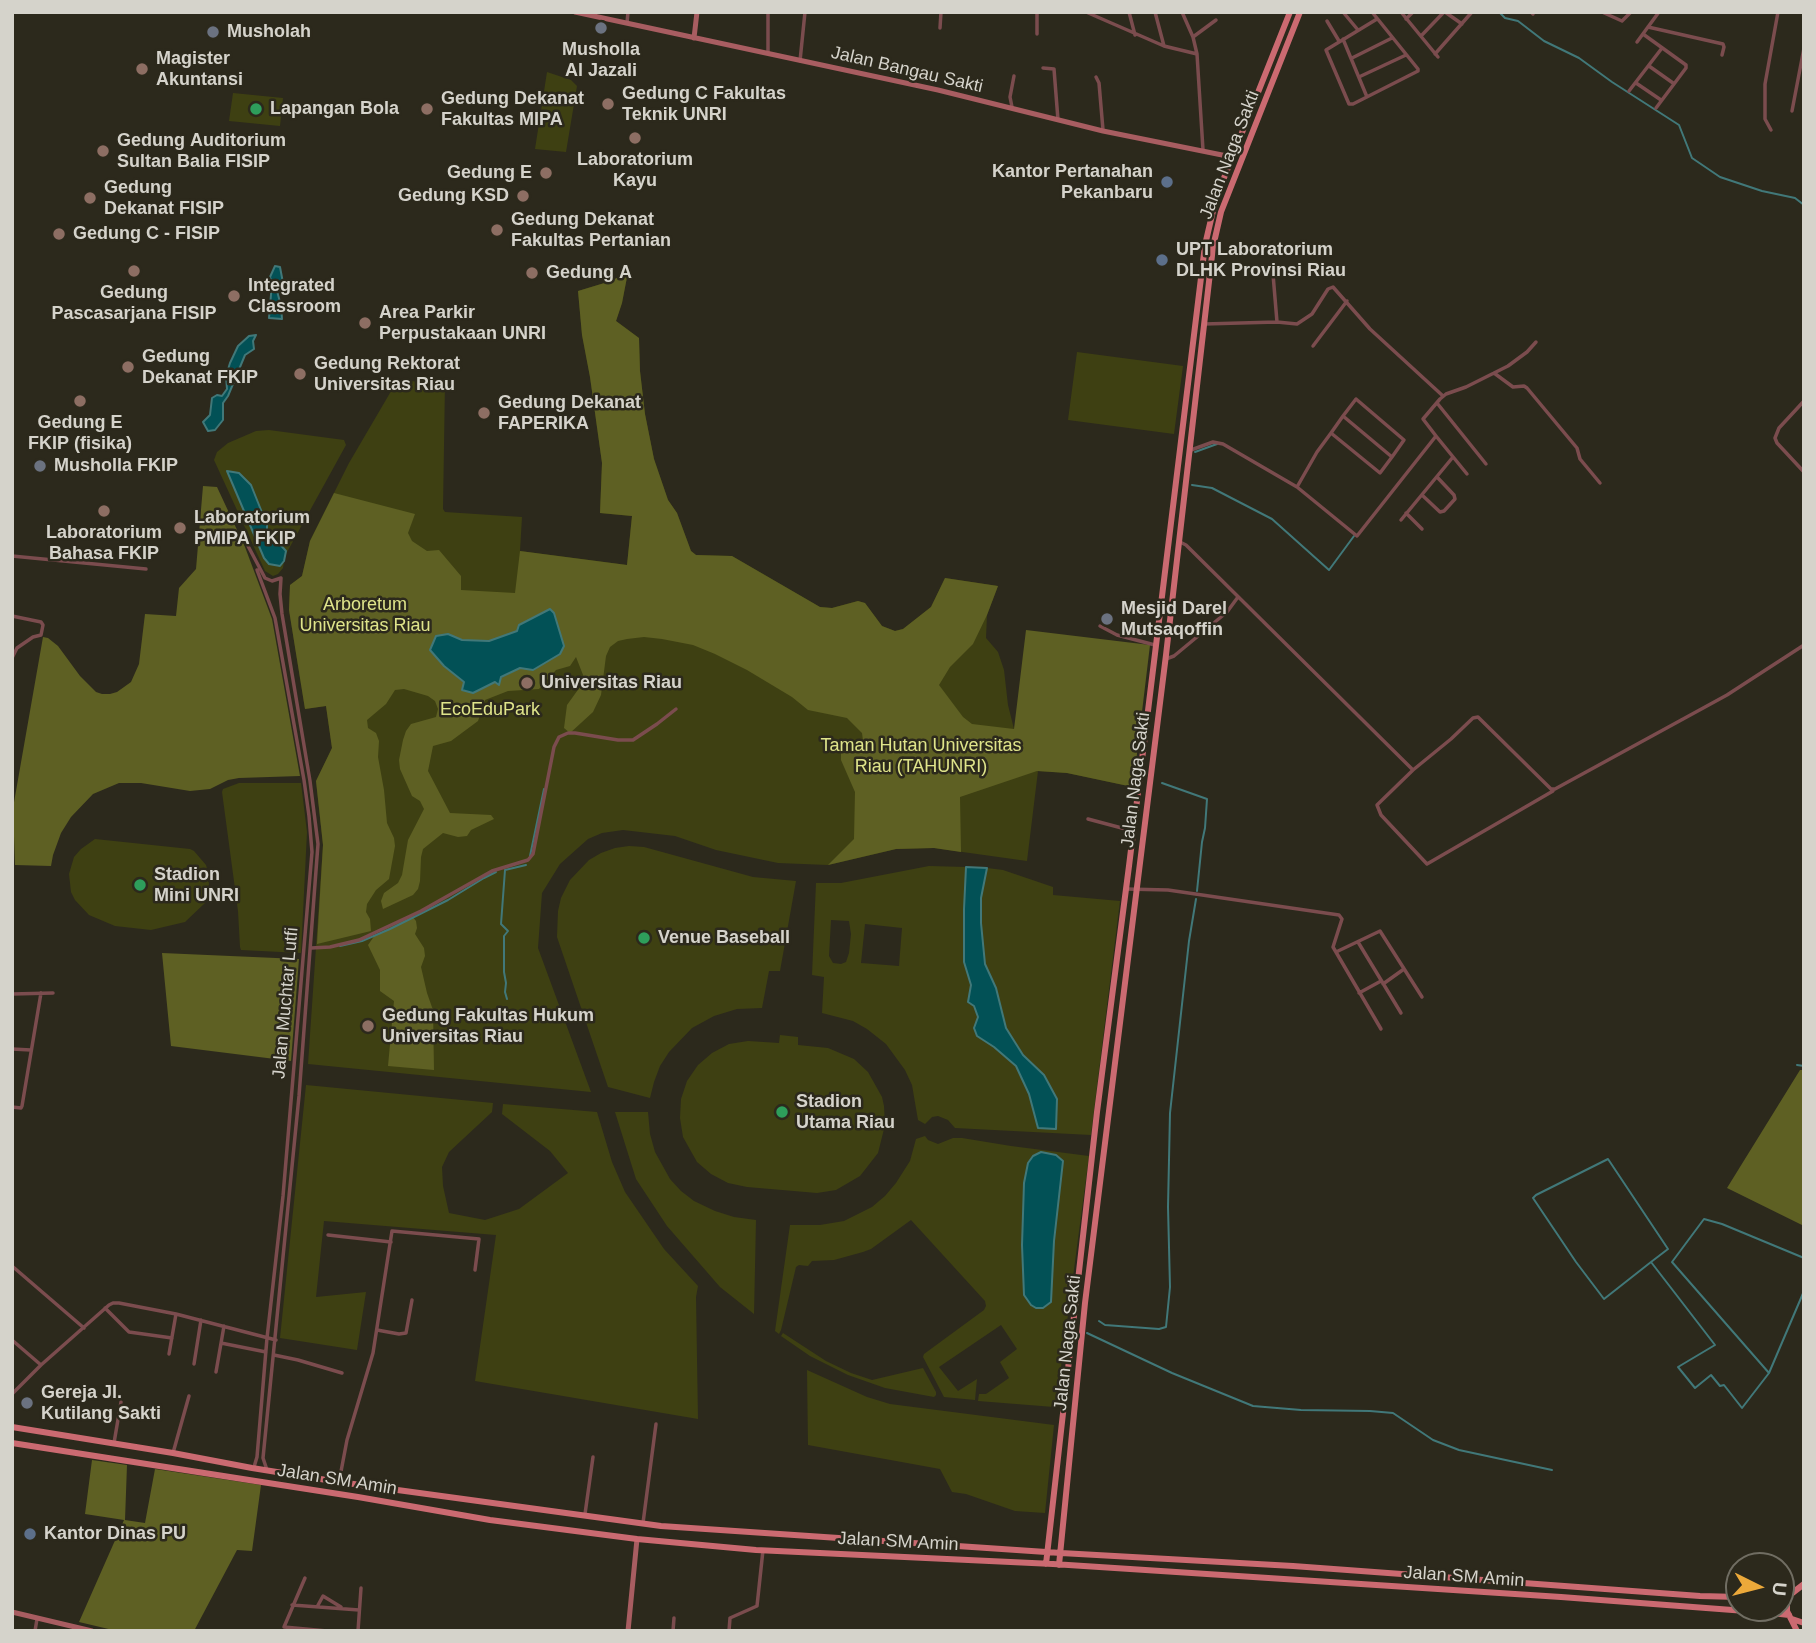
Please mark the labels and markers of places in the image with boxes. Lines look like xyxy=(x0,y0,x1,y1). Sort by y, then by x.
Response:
marker: Musholla Al Jazali xyxy=(593,20,609,36)
place label: Musholah xyxy=(227,21,311,43)
marker: Musholah xyxy=(205,24,221,40)
place label: Musholla Al Jazali xyxy=(562,39,640,82)
place label: Magister Akuntansi xyxy=(156,48,243,90)
marker: Magister Akuntansi xyxy=(134,61,150,77)
place label: Gedung C Fakultas Teknik UNRI xyxy=(622,83,786,126)
place label: Gedung Dekanat Fakultas MIPA xyxy=(441,88,584,130)
marker: Gedung C Fakultas Teknik UNRI xyxy=(600,96,616,112)
place label: Lapangan Bola xyxy=(270,98,399,120)
marker: Lapangan Bola xyxy=(248,101,264,117)
marker: Gedung Dekanat Fakultas MIPA xyxy=(419,101,435,117)
place label: Gedung Auditorium Sultan Balia FISIP xyxy=(117,130,286,172)
marker: Laboratorium Kayu xyxy=(627,130,643,146)
marker: Gedung Auditorium Sultan Balia FISIP xyxy=(95,143,111,159)
place label: Laboratorium Kayu xyxy=(577,149,693,192)
place label: Kantor Pertanahan Pekanbaru xyxy=(992,161,1153,204)
place label: Gedung E xyxy=(447,162,532,184)
marker: Gedung E xyxy=(538,165,554,181)
marker: Kantor Pertanahan Pekanbaru xyxy=(1159,174,1175,190)
place label: Gedung Dekanat FISIP xyxy=(104,177,224,220)
place label: Gedung KSD xyxy=(398,185,509,207)
marker: Gedung KSD xyxy=(515,188,531,204)
marker: Gedung Dekanat FISIP xyxy=(82,190,98,206)
place label: Gedung Dekanat Fakultas Pertanian xyxy=(511,209,671,252)
marker: Gedung Dekanat Fakultas Pertanian xyxy=(489,222,505,238)
place label: Gedung C - FISIP xyxy=(73,223,220,245)
marker: Gedung C - FISIP xyxy=(51,226,67,242)
place label: UPT Laboratorium DLHK Provinsi Riau xyxy=(1176,239,1346,282)
marker: UPT Laboratorium DLHK Provinsi Riau xyxy=(1154,252,1170,268)
place label: Gedung A xyxy=(546,262,632,284)
marker: Gedung Pascasarjana FISIP xyxy=(126,263,142,279)
marker: Gedung A xyxy=(524,265,540,281)
place label: Integrated Classroom xyxy=(248,275,341,318)
place label: Gedung Pascasarjana FISIP xyxy=(51,282,217,324)
marker: Integrated Classroom xyxy=(226,288,242,304)
place label: Area Parkir Perpustakaan UNRI xyxy=(379,302,546,344)
marker: Area Parkir Perpustakaan UNRI xyxy=(357,315,373,331)
place label: Gedung Dekanat FKIP xyxy=(142,346,258,388)
place label: Gedung Rektorat Universitas Riau xyxy=(314,353,460,396)
marker: Gedung Dekanat FKIP xyxy=(120,359,136,375)
marker: Gedung Rektorat Universitas Riau xyxy=(292,366,308,382)
place label: Gedung Dekanat FAPERIKA xyxy=(498,392,641,434)
marker: Gedung E FKIP (fisika) xyxy=(72,393,88,409)
marker: Gedung Dekanat FAPERIKA xyxy=(476,405,492,421)
place label: Gedung E FKIP (fisika) xyxy=(28,412,132,454)
place label: Musholla FKIP xyxy=(54,455,178,477)
marker: Musholla FKIP xyxy=(32,458,48,474)
marker: Laboratorium Bahasa FKIP xyxy=(96,503,112,519)
place label: Laboratorium PMIPA FKIP xyxy=(194,507,310,550)
marker: Laboratorium PMIPA FKIP xyxy=(172,520,188,536)
place label: Laboratorium Bahasa FKIP xyxy=(46,522,162,564)
place label: Mesjid Darel Mutsaqoffin xyxy=(1121,598,1227,640)
marker: Mesjid Darel Mutsaqoffin xyxy=(1099,611,1115,627)
place label: Universitas Riau xyxy=(541,672,682,694)
marker: Universitas Riau xyxy=(519,675,535,691)
place label: Stadion Mini UNRI xyxy=(154,864,239,906)
marker: Stadion Mini UNRI xyxy=(132,877,148,893)
place label: Venue Baseball xyxy=(658,927,790,949)
marker: Venue Baseball xyxy=(636,930,652,946)
place label: Gedung Fakultas Hukum Universitas Riau xyxy=(382,1005,594,1048)
marker: Gedung Fakultas Hukum Universitas Riau xyxy=(360,1018,376,1034)
place label: Stadion Utama Riau xyxy=(796,1091,895,1134)
marker: Stadion Utama Riau xyxy=(774,1104,790,1120)
place label: Gereja Jl. Kutilang Sakti xyxy=(41,1382,161,1424)
marker: Gereja Jl. Kutilang Sakti xyxy=(19,1395,35,1411)
place label: Kantor Dinas PU xyxy=(44,1523,186,1545)
marker: Kantor Dinas PU xyxy=(22,1526,38,1542)

